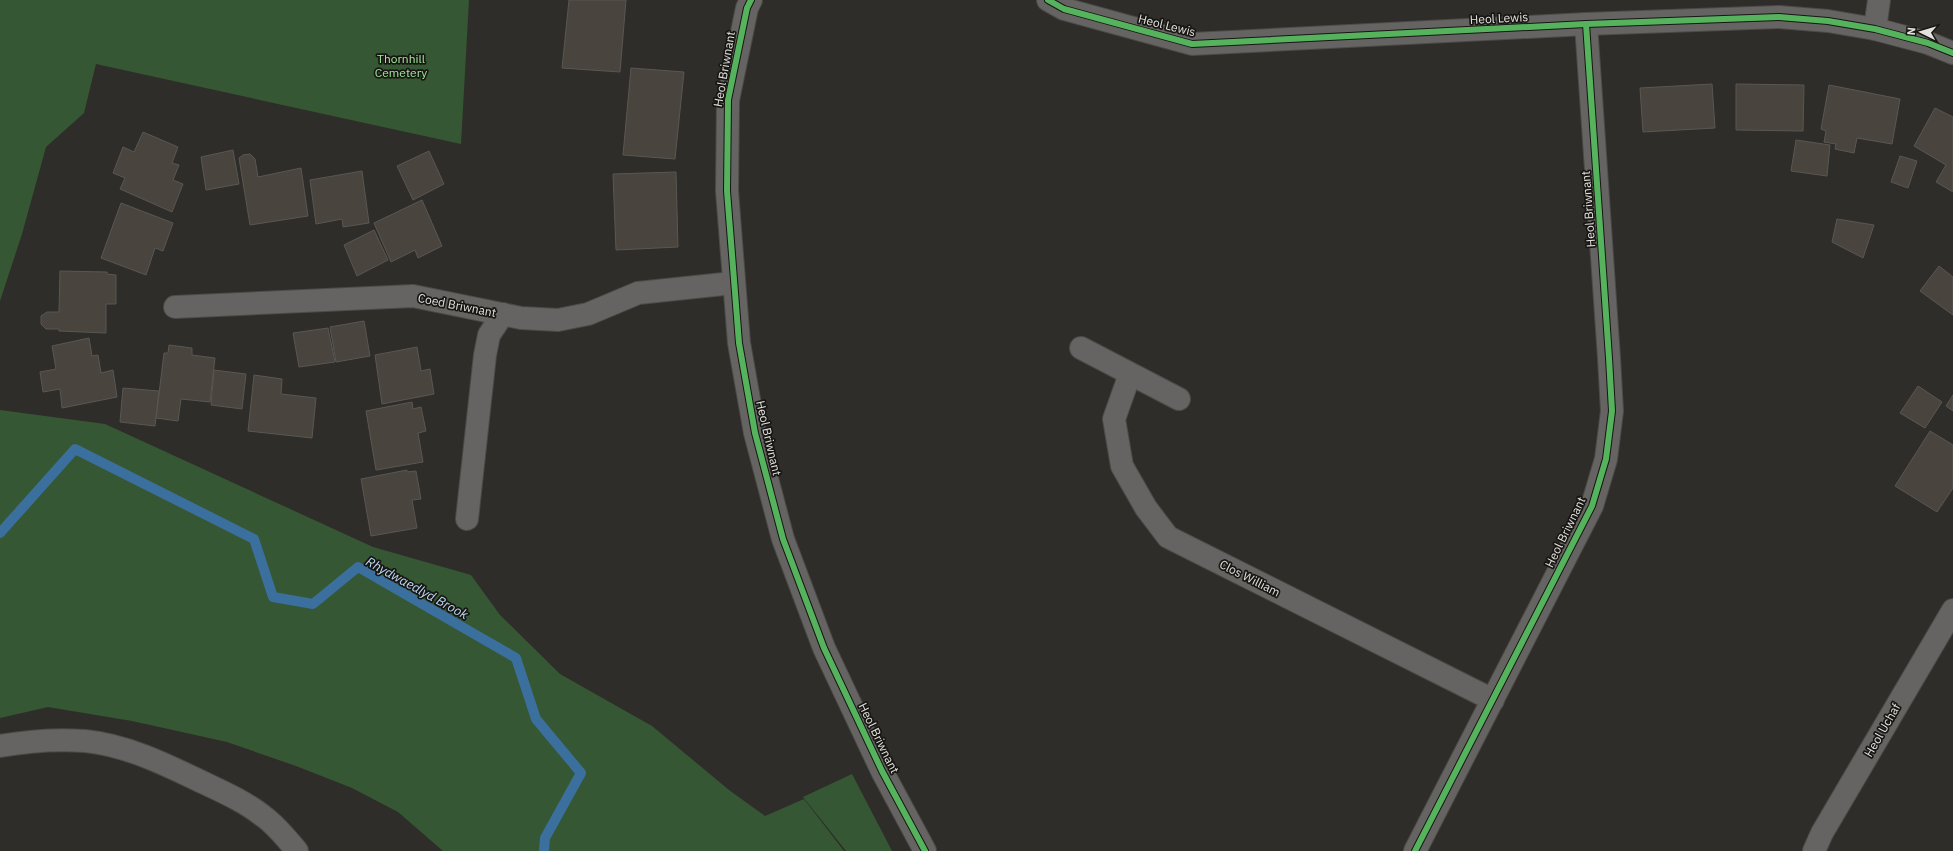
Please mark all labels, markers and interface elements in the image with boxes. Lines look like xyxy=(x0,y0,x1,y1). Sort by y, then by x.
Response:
street label: Heol Lewis xyxy=(1469,9,1529,27)
street label: Heol Lewis xyxy=(1137,11,1197,39)
north arrow xyxy=(1901,12,1941,52)
text: N xyxy=(1904,27,1918,36)
street label: Heol Briwnant xyxy=(710,30,738,108)
park label: Thornhill Cemetery xyxy=(375,51,427,80)
street label: Heol Briwnant xyxy=(1578,170,1598,248)
street label: Coed Briwnant xyxy=(417,290,497,320)
street label: Heol Briwnant xyxy=(753,399,785,477)
street label: Heol Briwnant xyxy=(1541,494,1589,570)
water label: Rhydwaedlyd Brook xyxy=(363,553,471,623)
street label: Clos William xyxy=(1217,556,1283,600)
street label: Heol Briwnant xyxy=(855,700,903,776)
street label: Heol Uchaf xyxy=(1861,701,1903,759)

